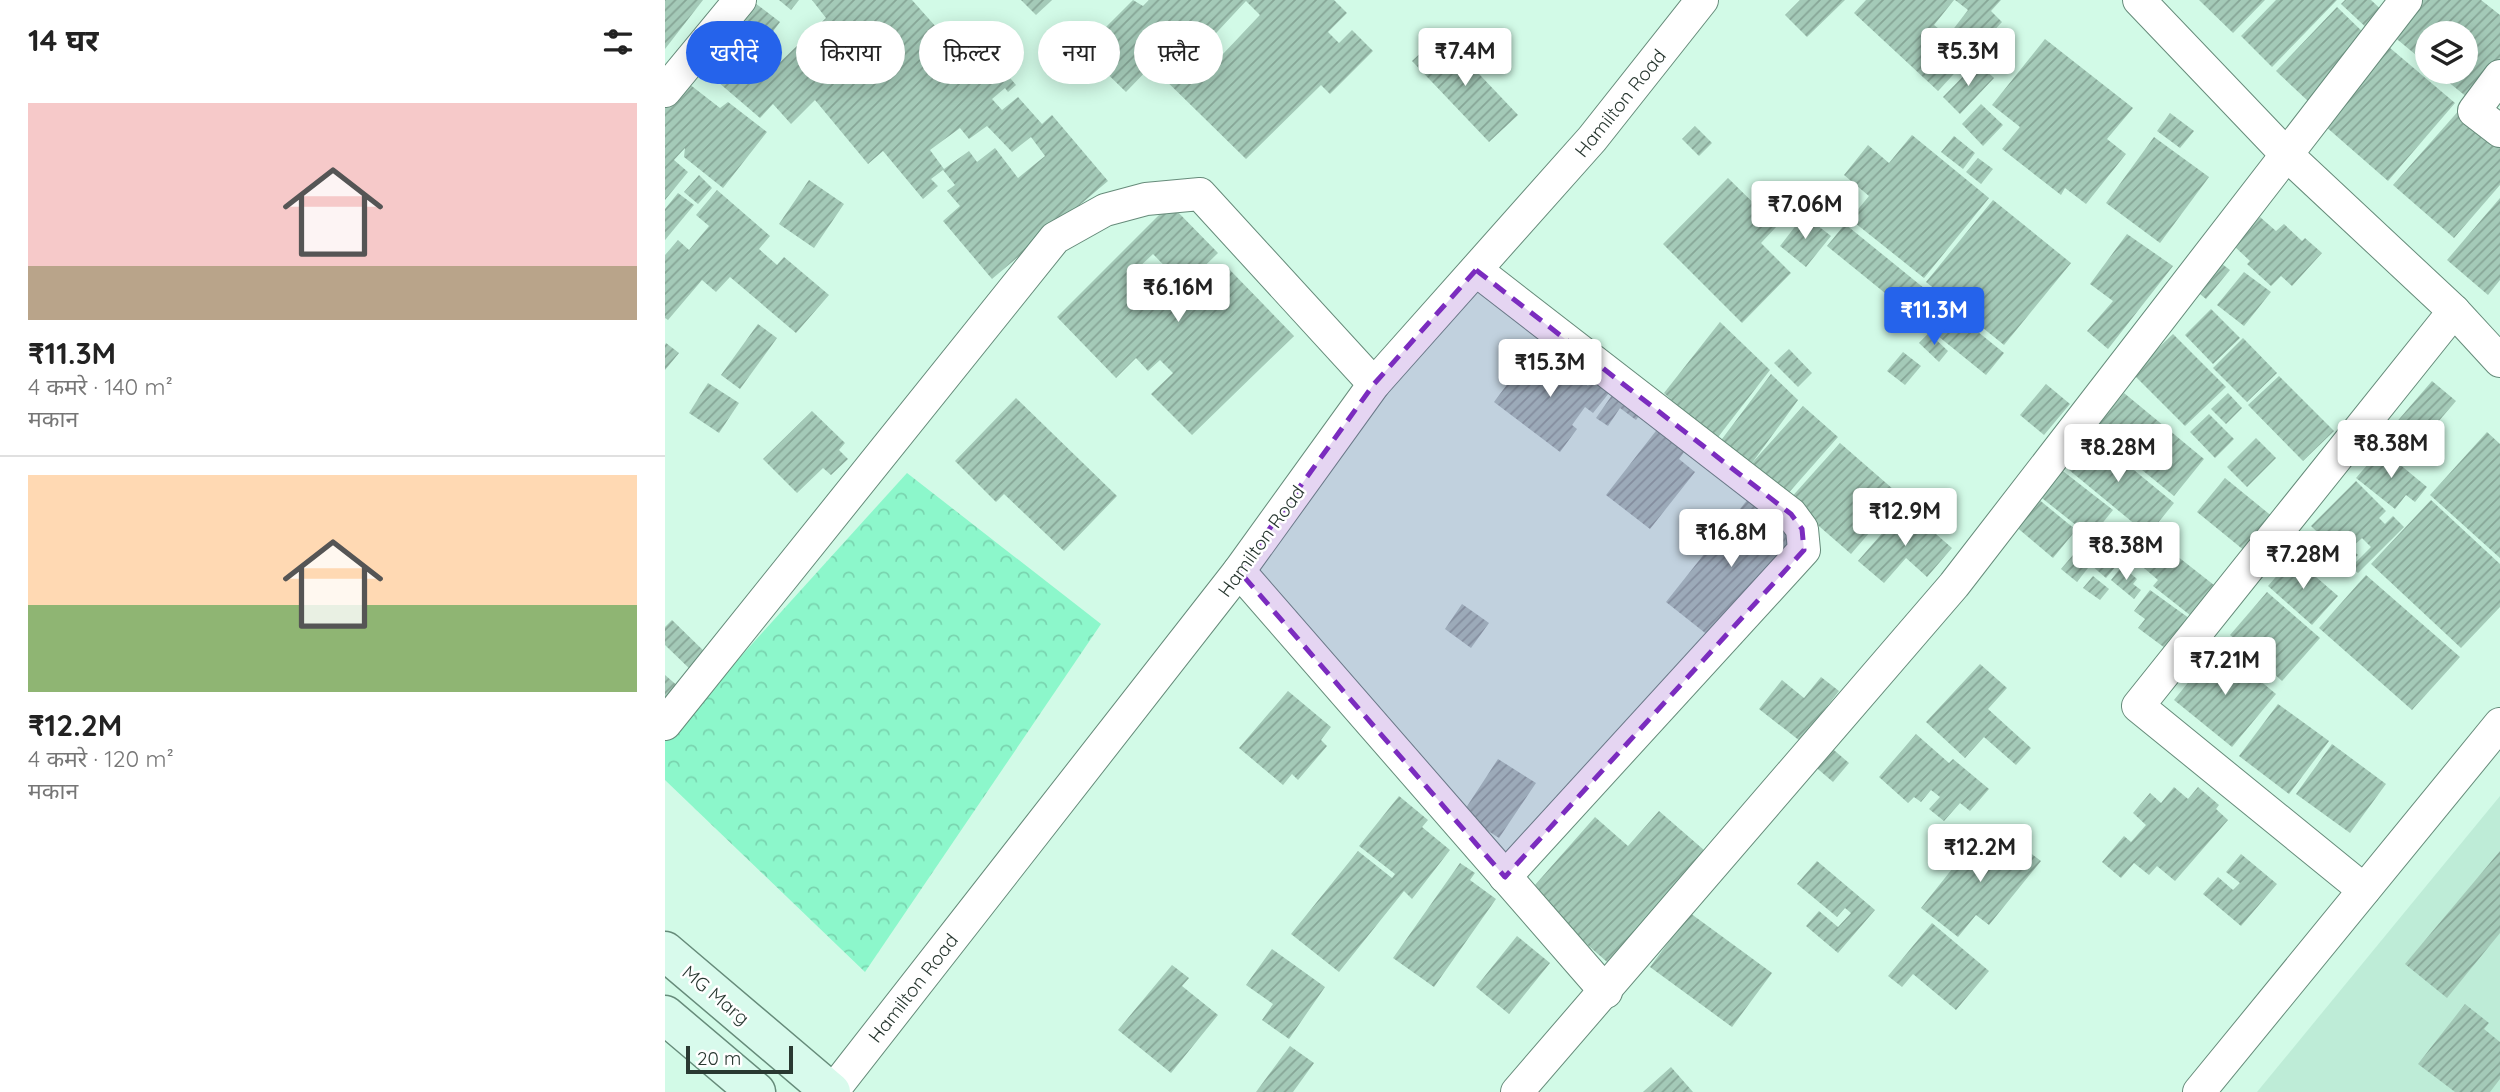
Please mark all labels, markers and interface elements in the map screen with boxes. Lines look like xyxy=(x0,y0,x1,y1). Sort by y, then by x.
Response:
text: 14 घर xyxy=(28,21,98,59)
chip: खरीदें xyxy=(686,21,782,84)
chip: किराया xyxy=(796,21,905,84)
chip: फ़िल्टर xyxy=(919,21,1024,84)
chip: नया xyxy=(1038,21,1120,84)
chip: फ़्लैट xyxy=(1134,21,1223,84)
map controls xyxy=(2415,21,2478,84)
button: layers xyxy=(2415,21,2478,84)
icon: filters xyxy=(599,23,637,61)
pin: ₹7.4M xyxy=(1416,28,1514,88)
pin: ₹5.3M xyxy=(1919,28,2017,88)
text: ₹7.4M xyxy=(1434,36,1496,65)
text: ₹5.3M xyxy=(1937,36,1999,65)
street label: Hamilton Road xyxy=(1569,44,1671,162)
icon: home xyxy=(270,149,396,275)
pin: ₹7.06M xyxy=(1748,182,1862,241)
text: ₹7.06M xyxy=(1767,189,1843,218)
pin: ₹6.16M xyxy=(1121,264,1235,324)
text: ₹6.16M xyxy=(1143,272,1213,301)
pin: ₹11.3M xyxy=(1877,288,1991,347)
text: ₹11.3M xyxy=(1900,295,1968,324)
text: ₹11.3M xyxy=(28,334,116,372)
pin: ₹15.3M xyxy=(1493,340,1607,399)
text: ₹15.3M xyxy=(1515,347,1585,376)
text: 4 कमरे · 140 m² xyxy=(28,372,173,401)
text: मकान xyxy=(28,404,78,433)
pin: ₹8.38M xyxy=(2334,420,2448,480)
pin: ₹8.28M xyxy=(2061,424,2175,484)
text: ₹8.38M xyxy=(2354,428,2428,457)
text: ₹8.28M xyxy=(2080,432,2156,461)
street label: Hamilton Road xyxy=(1212,481,1310,601)
pin: ₹12.9M xyxy=(1848,489,1962,548)
text: ₹12.9M xyxy=(1869,496,1941,525)
pin: ₹16.8M xyxy=(1674,510,1788,569)
text: ₹16.8M xyxy=(1695,517,1767,546)
icon: home xyxy=(270,521,396,647)
pin: ₹8.38M xyxy=(2069,522,2183,582)
text: ₹8.38M xyxy=(2089,530,2163,559)
pin: ₹7.28M xyxy=(2246,532,2360,591)
text: ₹7.28M xyxy=(2266,539,2340,568)
pin: ₹7.21M xyxy=(2168,638,2282,697)
text: ₹7.21M xyxy=(2190,645,2260,674)
text: ₹12.2M xyxy=(28,706,122,744)
text: 4 कमरे · 120 m² xyxy=(28,744,174,773)
text: मकान xyxy=(28,776,78,805)
pin: ₹12.2M xyxy=(1923,824,2037,884)
text: ₹12.2M xyxy=(1944,832,2016,861)
street label: Hamilton Road xyxy=(863,929,963,1047)
street label: MG Marg xyxy=(678,960,754,1030)
scale bar xyxy=(686,1043,793,1075)
text: 20 m xyxy=(697,1046,741,1070)

